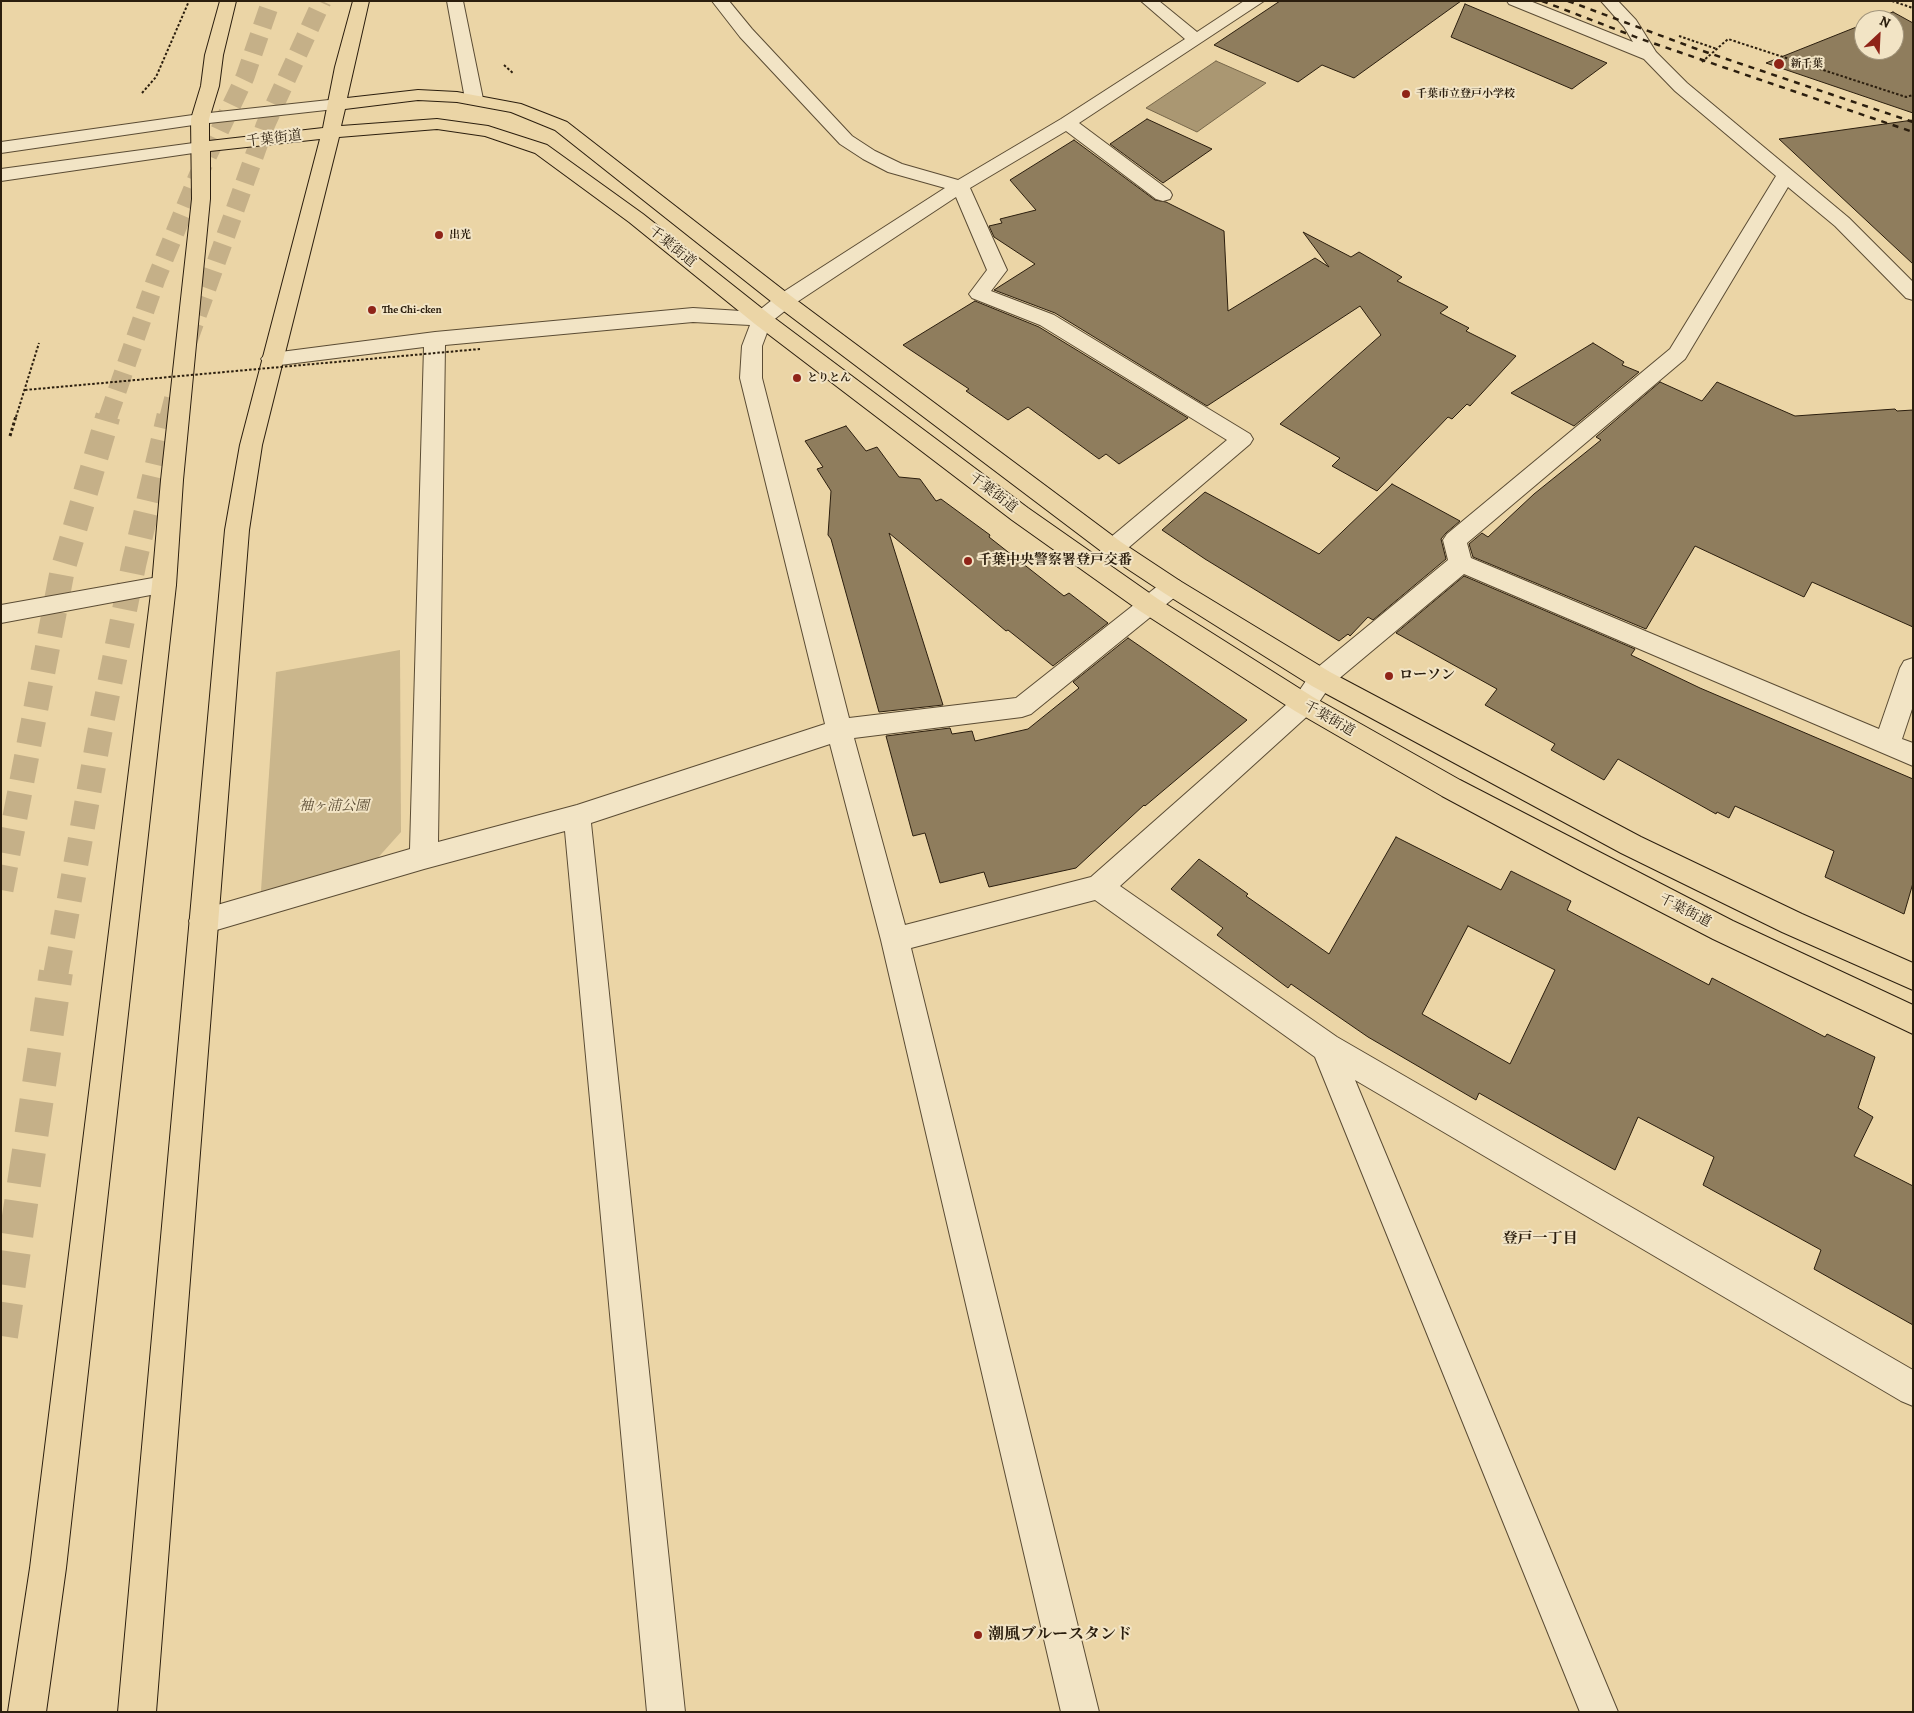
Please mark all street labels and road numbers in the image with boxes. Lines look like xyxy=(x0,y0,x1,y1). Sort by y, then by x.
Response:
street label: 千葉街道 xyxy=(245,127,303,151)
street label: 千葉街道 xyxy=(645,223,699,271)
street label: 千葉街道 xyxy=(966,469,1020,517)
street label: 千葉街道 xyxy=(1301,698,1357,740)
street label: 千葉街道 xyxy=(1656,891,1714,931)

